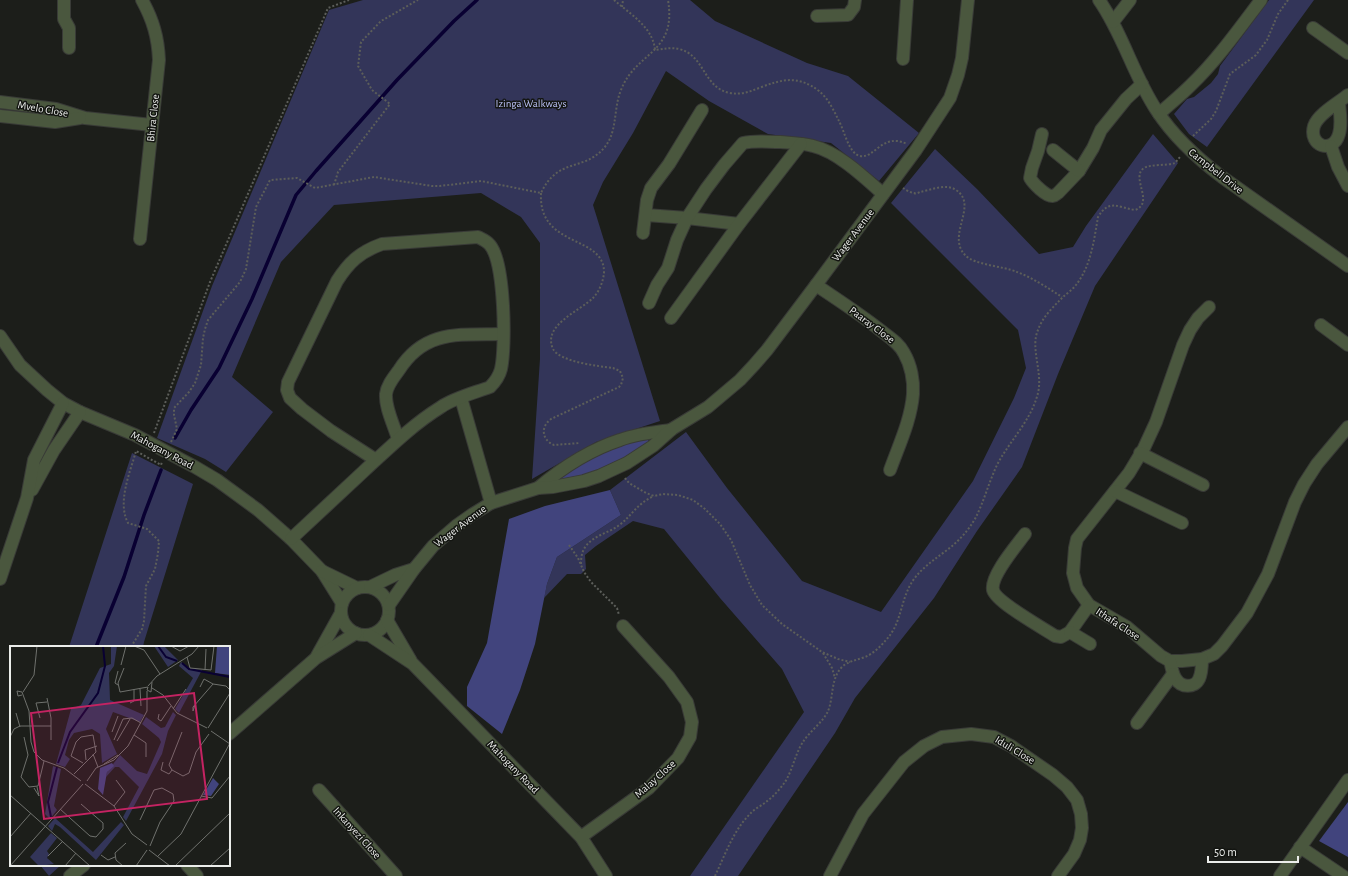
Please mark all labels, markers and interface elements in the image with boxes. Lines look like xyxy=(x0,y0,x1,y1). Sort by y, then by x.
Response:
street label: Bhira Close xyxy=(145,94,161,142)
park label: Izinga Walkways xyxy=(496,98,566,109)
street label: Mvelo Close xyxy=(17,99,69,119)
street label: Campbell Drive xyxy=(1187,146,1245,196)
street label: Wager Avenue xyxy=(830,207,876,263)
street label: Paaray Close xyxy=(847,305,897,345)
street label: Mahogany Road xyxy=(129,429,195,471)
street label: Wager Avenue xyxy=(432,503,488,549)
street label: Ithafa Close xyxy=(1094,606,1142,642)
inset map xyxy=(10,646,230,866)
street label: Iduli Close xyxy=(993,734,1037,766)
street label: Mahogany Road xyxy=(485,738,541,796)
street label: Malay Close xyxy=(632,758,678,800)
street label: Inkanyezi Close xyxy=(331,805,383,861)
scale bar xyxy=(1208,838,1298,864)
text: 50 m xyxy=(1214,846,1237,858)

